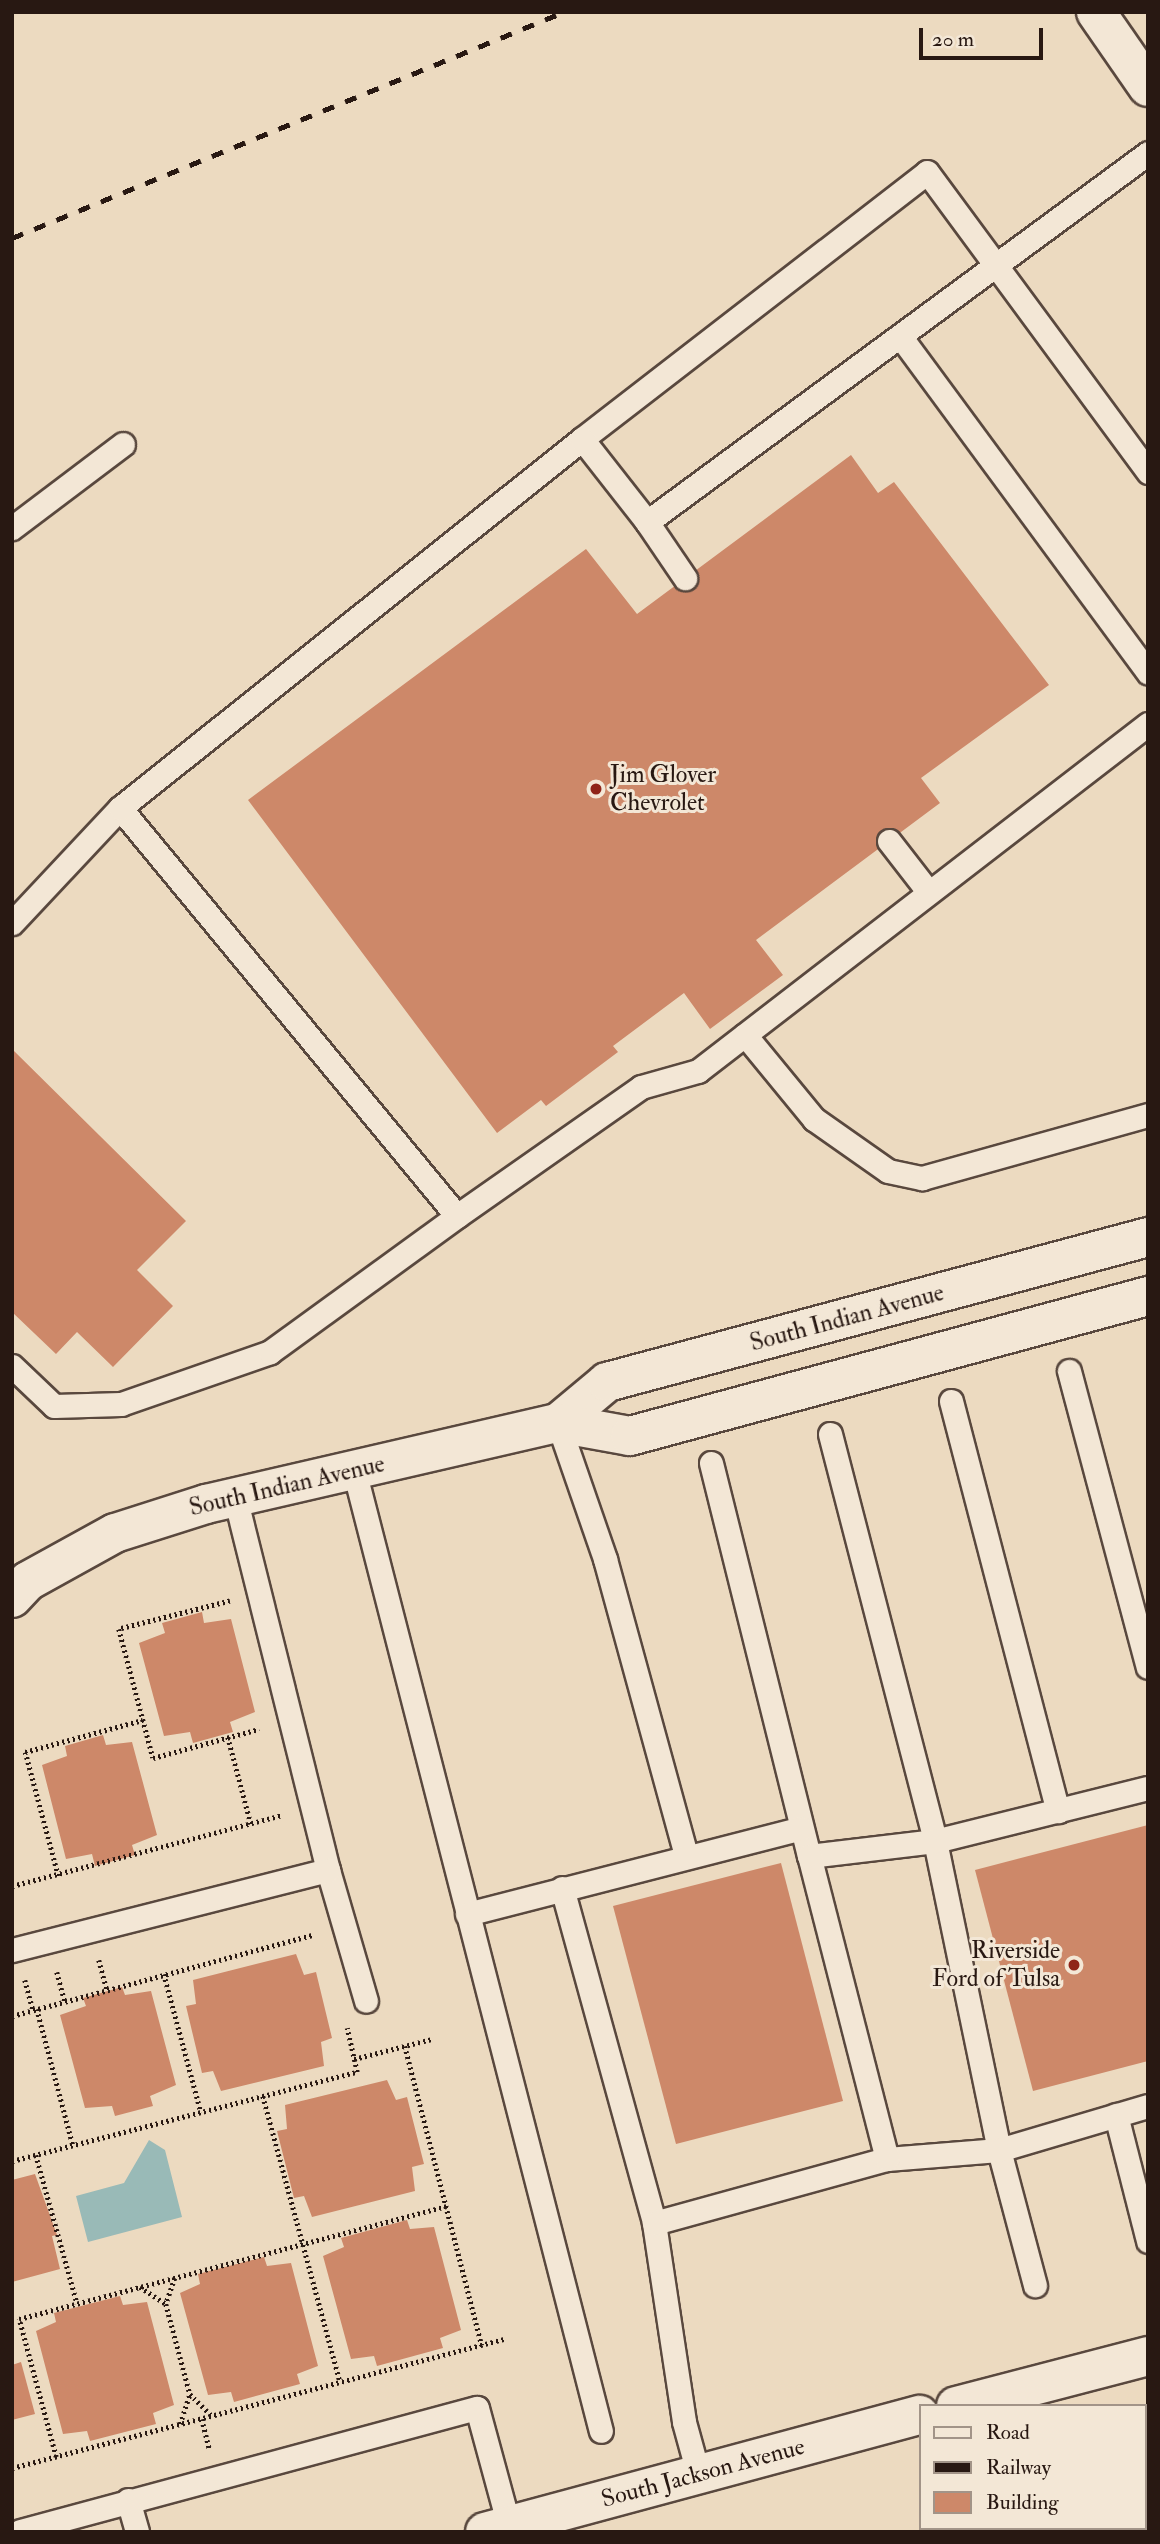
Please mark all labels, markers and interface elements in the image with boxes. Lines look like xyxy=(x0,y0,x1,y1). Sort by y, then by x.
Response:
scale bar xyxy=(922,14,1046,58)
text: 20 m xyxy=(932,26,974,53)
place label: Jim Glover Chevrolet xyxy=(610,761,716,817)
marker: Jim Glover Chevrolet xyxy=(588,781,604,797)
street label: South Indian Avenue xyxy=(747,1278,947,1358)
street label: South Indian Avenue xyxy=(187,1450,387,1522)
place label: Riverside Ford of Tulsa xyxy=(932,1937,1060,1993)
marker: Riverside Ford of Tulsa xyxy=(1066,1957,1082,1973)
legend xyxy=(918,2404,1146,2530)
text: Road xyxy=(986,2419,1030,2446)
street label: South Jackson Avenue xyxy=(598,2432,808,2514)
text: Railway xyxy=(986,2454,1051,2481)
text: Building xyxy=(986,2489,1059,2516)

